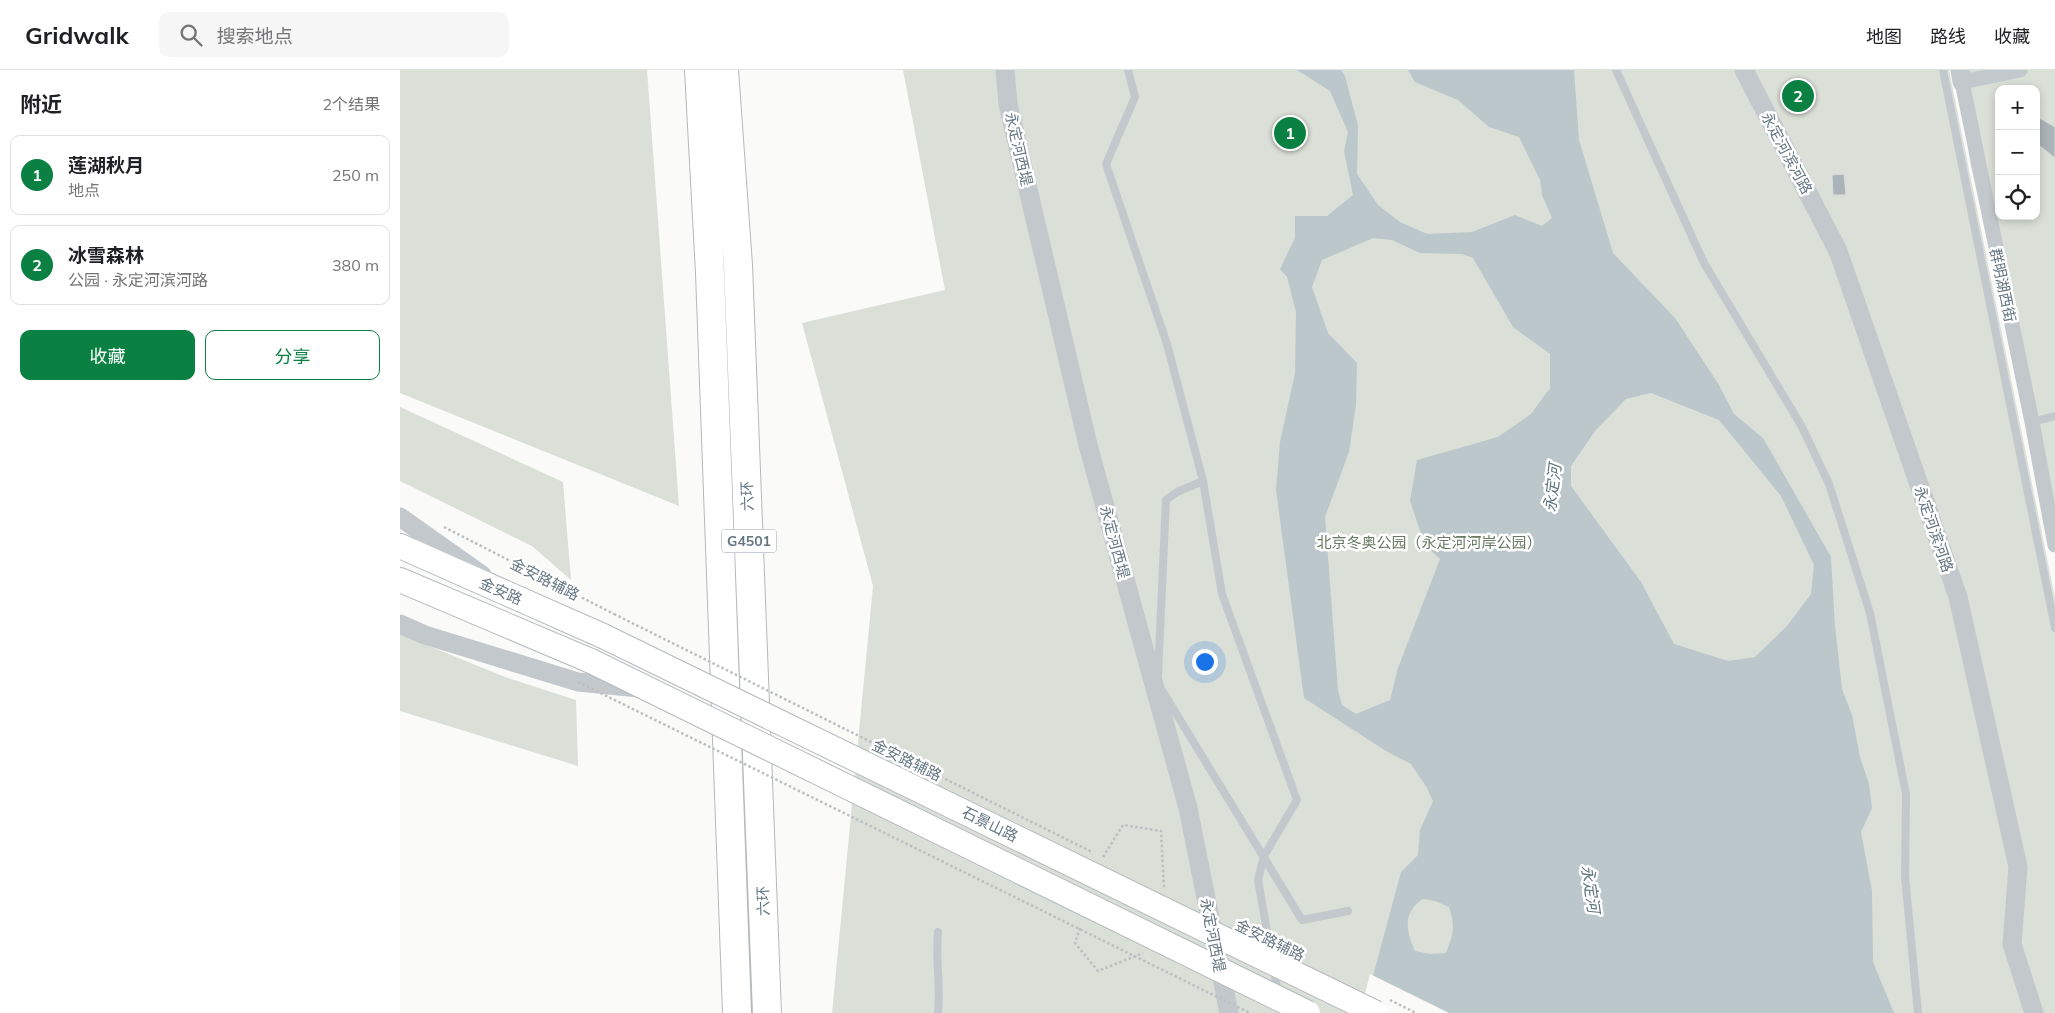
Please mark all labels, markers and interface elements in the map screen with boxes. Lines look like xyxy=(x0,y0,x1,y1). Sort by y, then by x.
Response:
search box xyxy=(159,12,509,57)
text: Gridwalk xyxy=(25,20,129,50)
icon: search xyxy=(177,21,205,49)
text: 搜索地点 xyxy=(217,24,293,48)
text: 地图 xyxy=(1866,25,1902,48)
text: 路线 xyxy=(1930,25,1966,48)
text: 收藏 xyxy=(1994,25,2030,48)
pin: 2 xyxy=(1782,77,1814,115)
map controls xyxy=(1995,85,2040,220)
button: + xyxy=(1995,85,2040,130)
text: 附近 xyxy=(20,91,62,117)
text: 2个结果 xyxy=(322,94,380,114)
street label: 永定河滨河路 xyxy=(1757,109,1817,197)
street label: 永定河西堤 xyxy=(1001,110,1037,188)
pin: 1 xyxy=(1274,114,1306,152)
button: − xyxy=(1995,130,2040,175)
text: 莲湖秋月 xyxy=(68,153,144,177)
text: 1 xyxy=(32,165,42,185)
text: 250 m xyxy=(332,165,379,185)
button: locate xyxy=(1995,175,2040,220)
text: 地点 xyxy=(68,180,100,200)
text: 冰雪森林 xyxy=(68,243,144,267)
street label: 群明湖西街 xyxy=(1986,246,2020,324)
text: 2 xyxy=(32,255,42,275)
text: 380 m xyxy=(332,255,379,275)
text: 公园 · 永定河滨河路 xyxy=(68,270,208,290)
button: 收藏 xyxy=(20,330,195,380)
button: 分享 xyxy=(205,330,380,380)
water label: 永定河 xyxy=(1539,460,1565,513)
street label: 六环 xyxy=(737,481,757,511)
street label: 永定河滨河路 xyxy=(1910,483,1958,575)
street label: 永定河西堤 xyxy=(1096,503,1134,581)
road number: G4501 xyxy=(722,530,776,552)
park label: 北京冬奥公园（永定河河岸公园） xyxy=(1316,533,1542,552)
street label: 金安路辅路 xyxy=(507,554,583,604)
street label: 金安路 xyxy=(477,573,525,609)
your location xyxy=(1192,649,1218,675)
street label: 金安路辅路 xyxy=(869,735,945,785)
street label: 石景山路 xyxy=(959,802,1021,846)
water label: 永定河 xyxy=(1578,864,1605,917)
street label: 六环 xyxy=(753,886,773,916)
street label: 永定河西堤 xyxy=(1197,896,1229,974)
street label: 金安路辅路 xyxy=(1232,915,1308,965)

